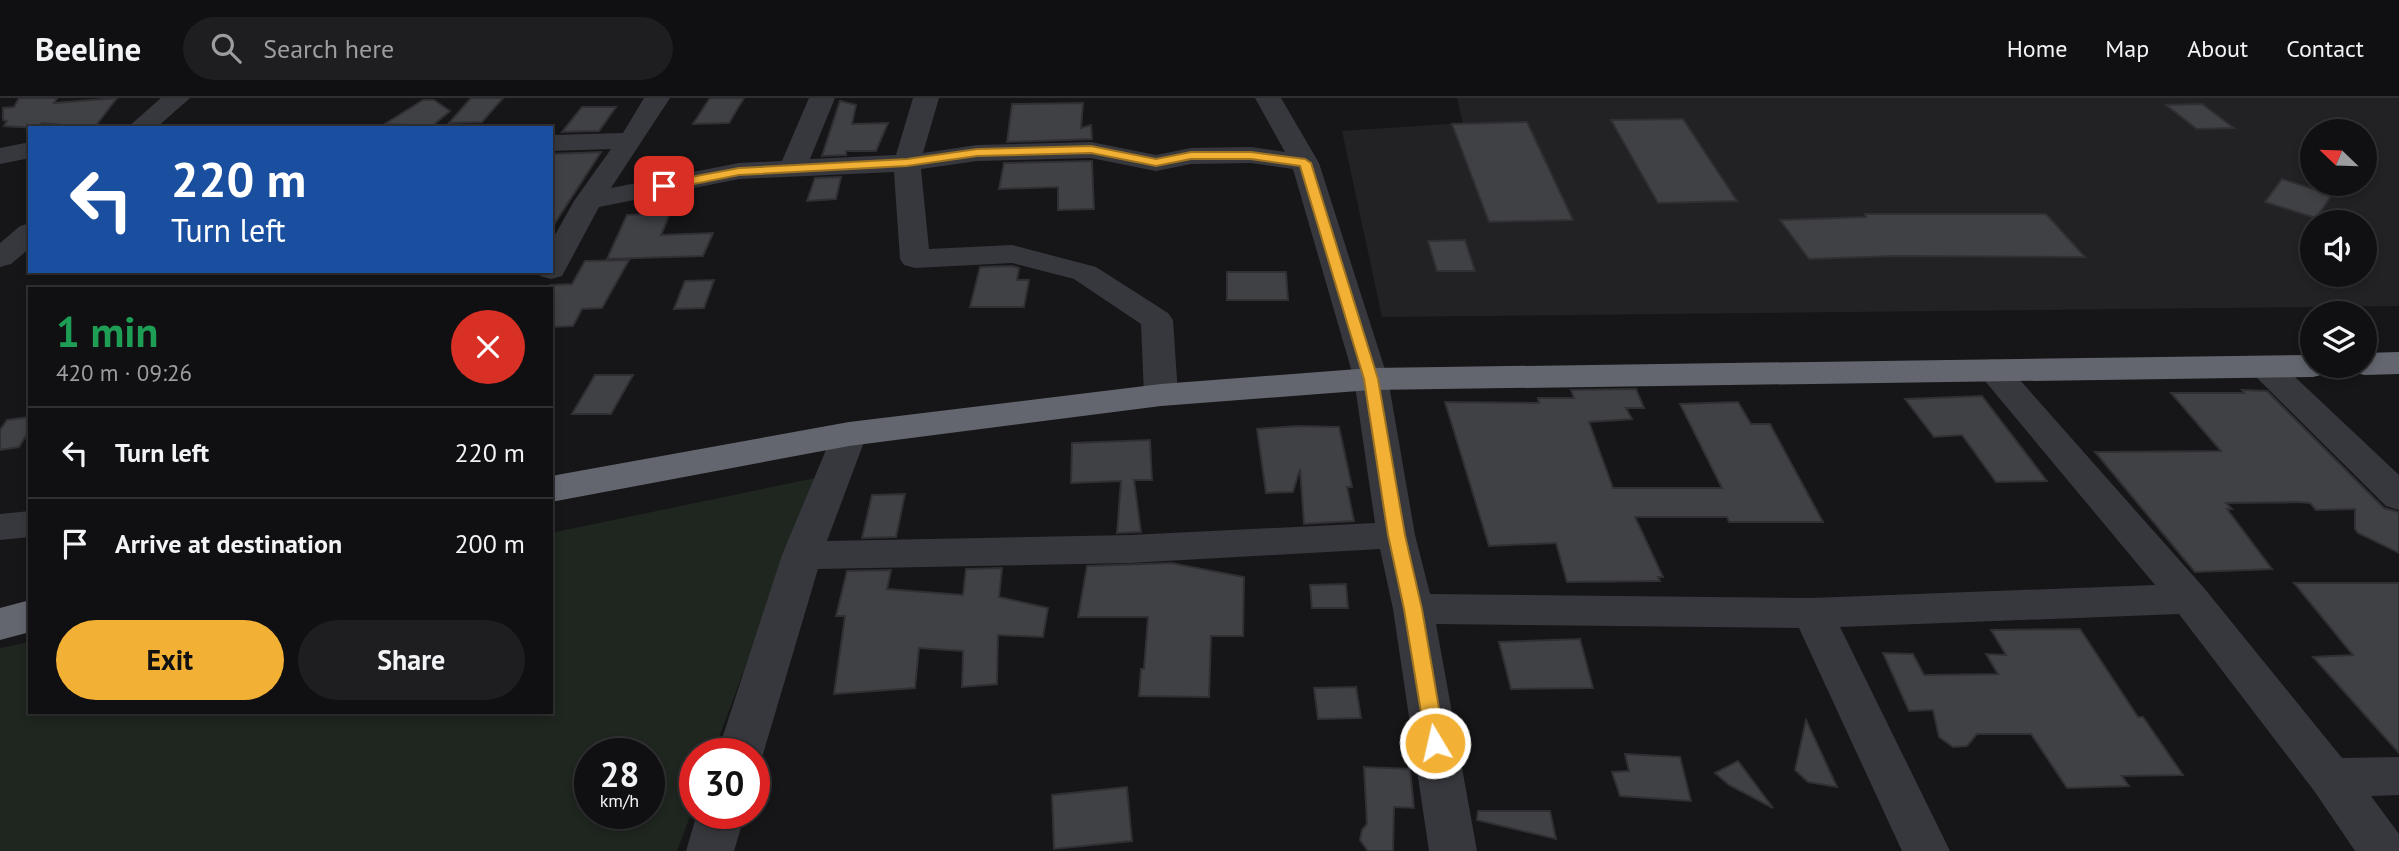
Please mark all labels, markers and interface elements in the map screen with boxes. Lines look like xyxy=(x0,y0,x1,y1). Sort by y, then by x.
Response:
search box xyxy=(183,17,673,80)
text: Beeline xyxy=(35,27,141,70)
icon: search xyxy=(207,29,245,67)
text: Search here xyxy=(263,32,394,65)
text: Home xyxy=(2007,33,2067,64)
text: Map xyxy=(2105,33,2149,64)
text: About xyxy=(2187,33,2248,64)
text: Contact xyxy=(2286,33,2364,64)
north arrow xyxy=(2300,119,2376,196)
map controls xyxy=(2300,119,2377,378)
text: 220 m xyxy=(171,147,306,211)
icon: left xyxy=(56,154,147,245)
pin xyxy=(634,156,694,216)
icon: arrive xyxy=(645,167,683,205)
text: Turn left xyxy=(171,209,286,251)
button: sound xyxy=(2300,210,2377,287)
button: layers xyxy=(2300,301,2377,378)
text: 1 min xyxy=(56,304,158,359)
button: close xyxy=(451,310,525,384)
text: 420 m · 09:26 xyxy=(56,358,192,387)
icon: left xyxy=(56,434,94,472)
text: Turn left xyxy=(115,436,209,469)
text: 220 m xyxy=(454,436,525,469)
icon: arrive xyxy=(56,525,94,563)
text: Arrive at destination xyxy=(115,527,342,560)
text: 200 m xyxy=(454,527,525,560)
button: Exit xyxy=(56,620,284,700)
button: Share xyxy=(298,620,525,700)
position arrow xyxy=(1398,706,1472,780)
speed limit sign: 30 xyxy=(679,738,770,829)
text: 28 xyxy=(600,751,639,797)
text: km/h xyxy=(600,789,639,812)

